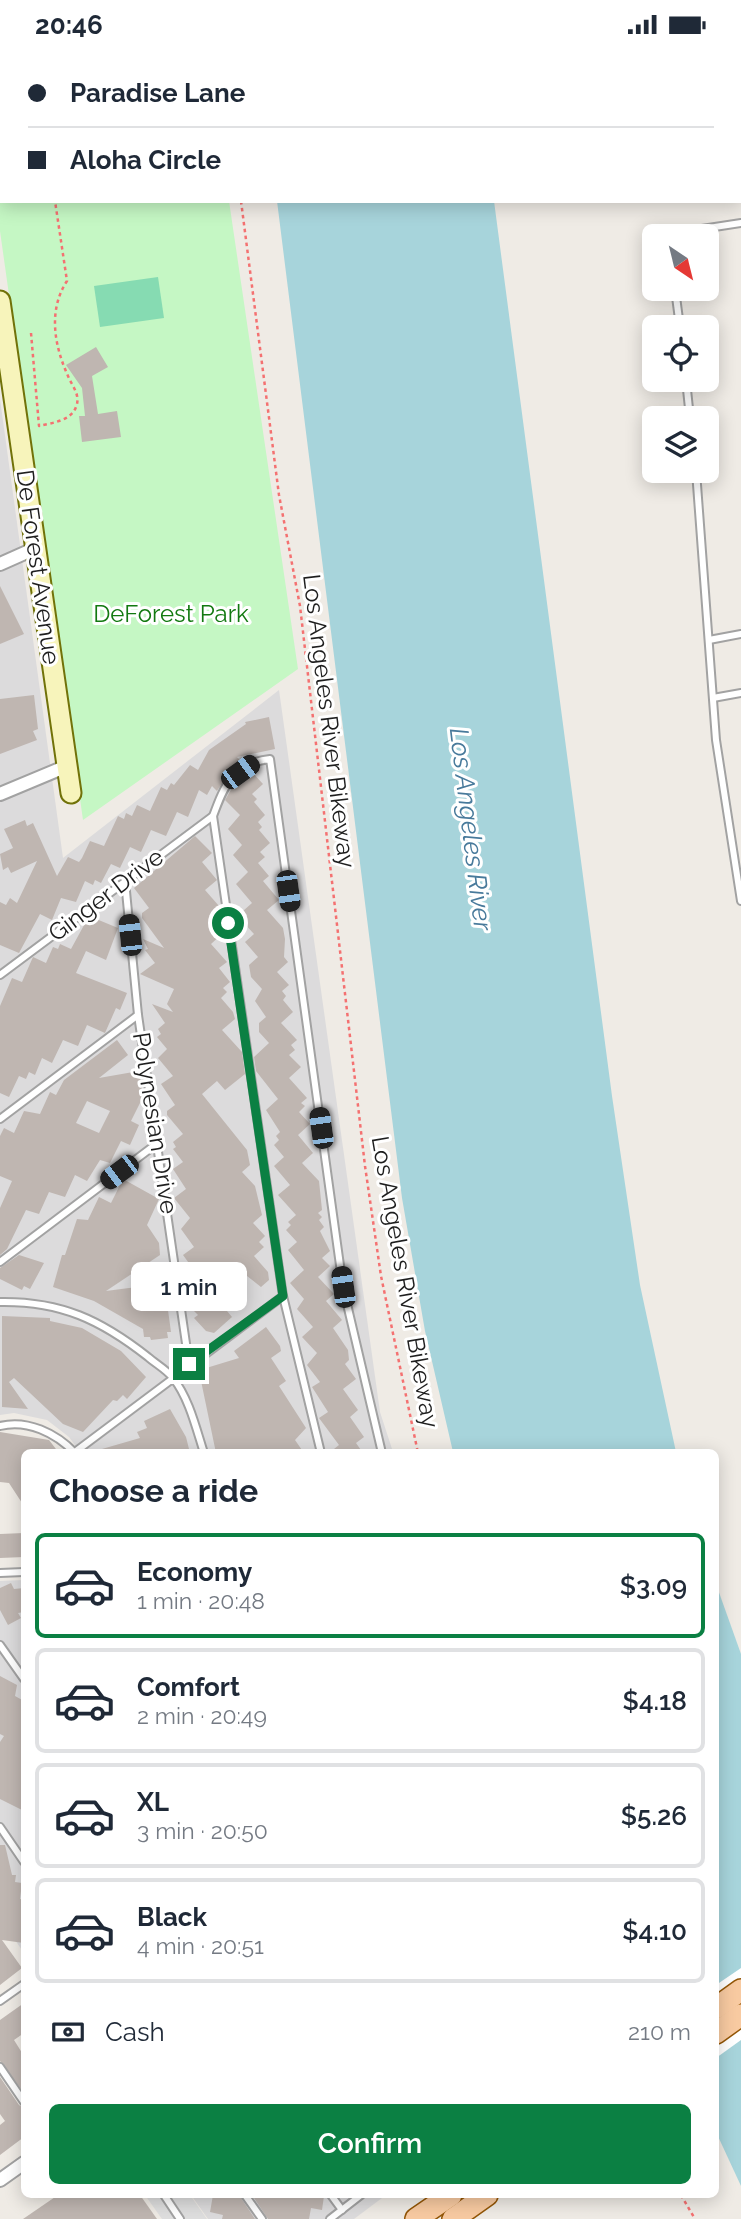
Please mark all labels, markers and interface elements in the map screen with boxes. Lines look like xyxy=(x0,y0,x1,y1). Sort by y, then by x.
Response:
text: 20:46 xyxy=(35,10,103,40)
text: Paradise Lane xyxy=(70,78,245,108)
text: Aloha Circle xyxy=(70,145,221,175)
north arrow xyxy=(642,224,719,301)
map controls xyxy=(642,224,719,483)
button: locate xyxy=(642,315,719,392)
button: layers xyxy=(642,406,719,483)
street label: De Forest Avenue xyxy=(10,468,67,666)
street label: Los Angeles River Bikeway xyxy=(297,572,362,869)
park label: DeForest Park xyxy=(93,599,249,628)
water label: Los Angeles River xyxy=(444,726,498,933)
car xyxy=(217,751,264,793)
street label: Ginger Drive xyxy=(42,842,169,947)
car xyxy=(275,869,302,913)
route start xyxy=(212,907,244,939)
car xyxy=(118,913,143,957)
street label: Polynesian Drive xyxy=(127,1030,184,1216)
car xyxy=(308,1106,335,1150)
street label: Los Angeles River Bikeway xyxy=(366,1134,445,1430)
car xyxy=(96,1151,143,1193)
callout: 1 min xyxy=(131,1263,247,1311)
car xyxy=(330,1265,357,1309)
text: 1 min xyxy=(160,1273,218,1300)
route end xyxy=(173,1348,205,1380)
text: Choose a ride xyxy=(49,1472,258,1509)
icon: car xyxy=(53,1554,116,1617)
text: Economy xyxy=(137,1557,252,1587)
text: $3.09 xyxy=(620,1571,687,1601)
text: 1 min · 20:48 xyxy=(137,1587,265,1614)
icon: car xyxy=(53,1669,116,1732)
text: Comfort xyxy=(137,1672,240,1702)
text: $4.18 xyxy=(623,1686,687,1716)
text: 2 min · 20:49 xyxy=(137,1702,267,1729)
icon: car xyxy=(53,1784,116,1847)
text: XL xyxy=(137,1787,169,1817)
text: $5.26 xyxy=(621,1801,687,1831)
text: 3 min · 20:50 xyxy=(137,1817,268,1844)
icon: car xyxy=(53,1899,116,1962)
text: Black xyxy=(137,1902,207,1932)
text: $4.10 xyxy=(622,1916,687,1946)
text: 4 min · 20:51 xyxy=(137,1932,264,1959)
icon: cash xyxy=(49,2013,87,2051)
text: Cash xyxy=(105,2017,165,2047)
text: 210 m xyxy=(628,2018,691,2045)
button: Confirm xyxy=(49,2104,691,2184)

